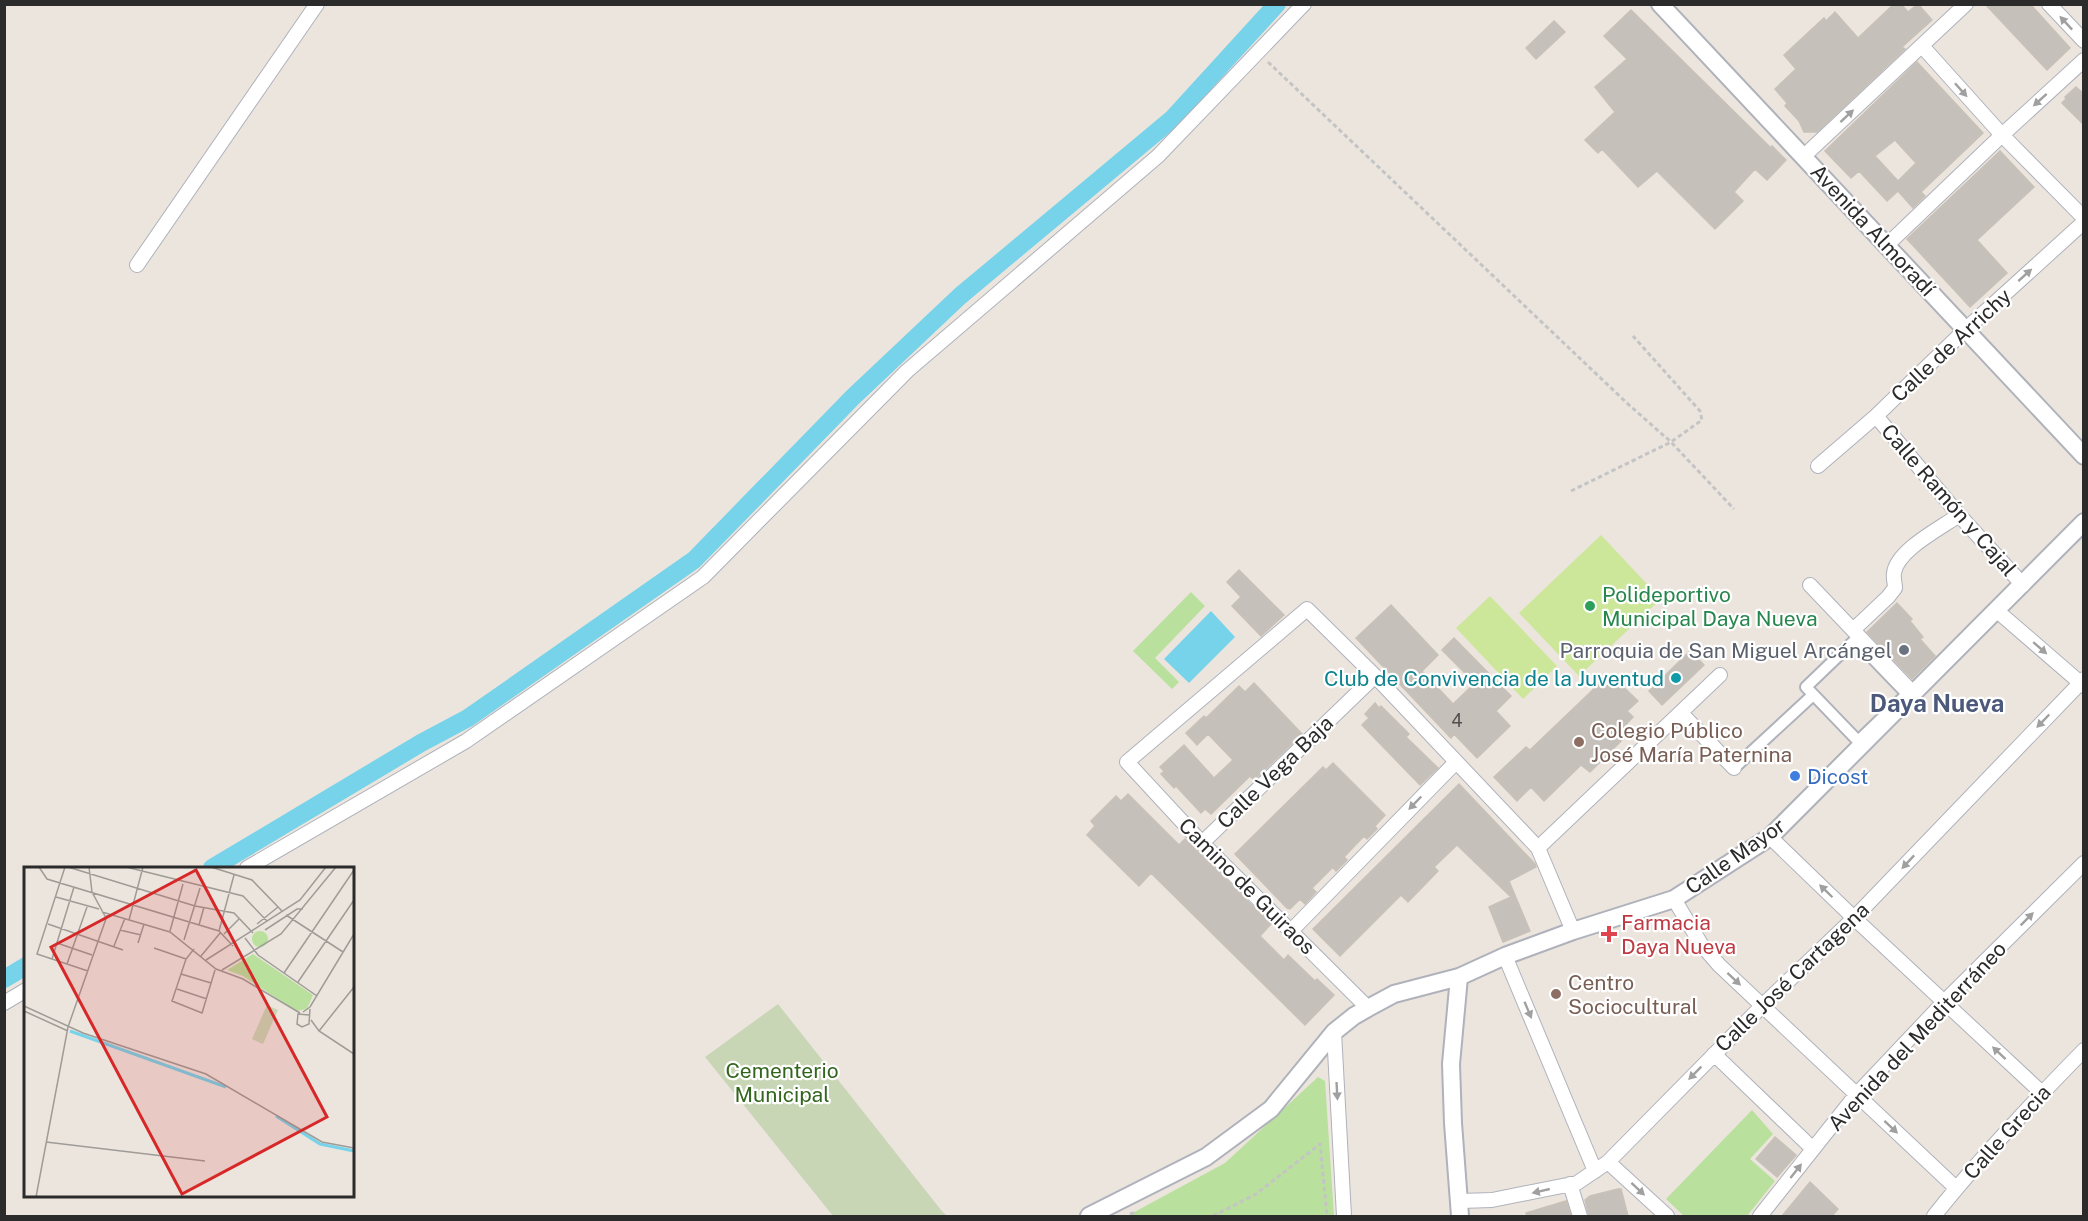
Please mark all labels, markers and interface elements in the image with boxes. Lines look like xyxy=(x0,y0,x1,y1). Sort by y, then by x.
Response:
one-way arrow xyxy=(2060,16,2073,31)
one-way arrow xyxy=(1954,82,1967,97)
one-way arrow xyxy=(2033,93,2048,106)
one-way arrow xyxy=(1839,110,1854,123)
street label: Avenida Almoradí xyxy=(1806,159,1941,302)
one-way arrow xyxy=(2018,268,2033,282)
street label: Calle de Arrichy xyxy=(1886,283,2016,407)
street label: Calle Ramón y Cajal xyxy=(1876,419,2022,581)
place label: Polideportivo Municipal Daya Nueva xyxy=(1602,582,1818,631)
marker: Polideportivo Municipal Daya Nueva xyxy=(1583,599,1597,613)
place label: Parroquia de San Miguel Arcángel xyxy=(1559,638,1892,663)
one-way arrow xyxy=(2032,641,2047,654)
marker: Parroquia de San Miguel Arcángel xyxy=(1897,643,1911,657)
place label: Club de Convivencia de la Juventud xyxy=(1324,666,1664,691)
marker: Club de Convivencia de la Juventud xyxy=(1669,671,1683,685)
district label: Daya Nueva xyxy=(1870,689,2004,717)
street label: Calle Vega Baja xyxy=(1212,710,1338,834)
house number: 4 xyxy=(1451,710,1463,731)
one-way arrow xyxy=(2036,713,2050,728)
place label: Colegio Público José María Paternina xyxy=(1591,718,1792,767)
marker: Colegio Público José María Paternina xyxy=(1572,735,1586,749)
place label: Dicost xyxy=(1807,764,1868,789)
marker: Dicost xyxy=(1788,769,1802,783)
one-way arrow xyxy=(1409,796,1423,810)
street label: Camino de Guiraos xyxy=(1174,813,1320,959)
street label: Calle Mayor xyxy=(1680,813,1790,899)
one-way arrow xyxy=(1901,854,1915,869)
inset map xyxy=(24,867,354,1197)
one-way arrow xyxy=(1818,884,1833,898)
street label: Calle José Cartagena xyxy=(1710,897,1874,1057)
place label: Farmacia Daya Nueva xyxy=(1621,910,1736,959)
one-way arrow xyxy=(2020,912,2035,926)
marker: Farmacia Daya Nueva xyxy=(1602,927,1616,941)
street label: Avenida del Mediterráneo xyxy=(1823,936,2011,1136)
place label: Centro Sociocultural xyxy=(1568,970,1698,1019)
one-way arrow xyxy=(1726,972,1741,986)
marker: Centro Sociocultural xyxy=(1549,987,1563,1001)
one-way arrow xyxy=(1524,1001,1533,1019)
one-way arrow xyxy=(1992,1047,2007,1060)
park label: Cementerio Municipal xyxy=(725,1058,839,1107)
one-way arrow xyxy=(1689,1065,1703,1079)
street label: Calle Grecia xyxy=(1958,1080,2056,1184)
one-way arrow xyxy=(1333,1081,1342,1100)
one-way arrow xyxy=(1883,1120,1898,1133)
one-way arrow xyxy=(1790,1163,1802,1178)
one-way arrow xyxy=(1630,1182,1645,1196)
one-way arrow xyxy=(1531,1187,1550,1196)

